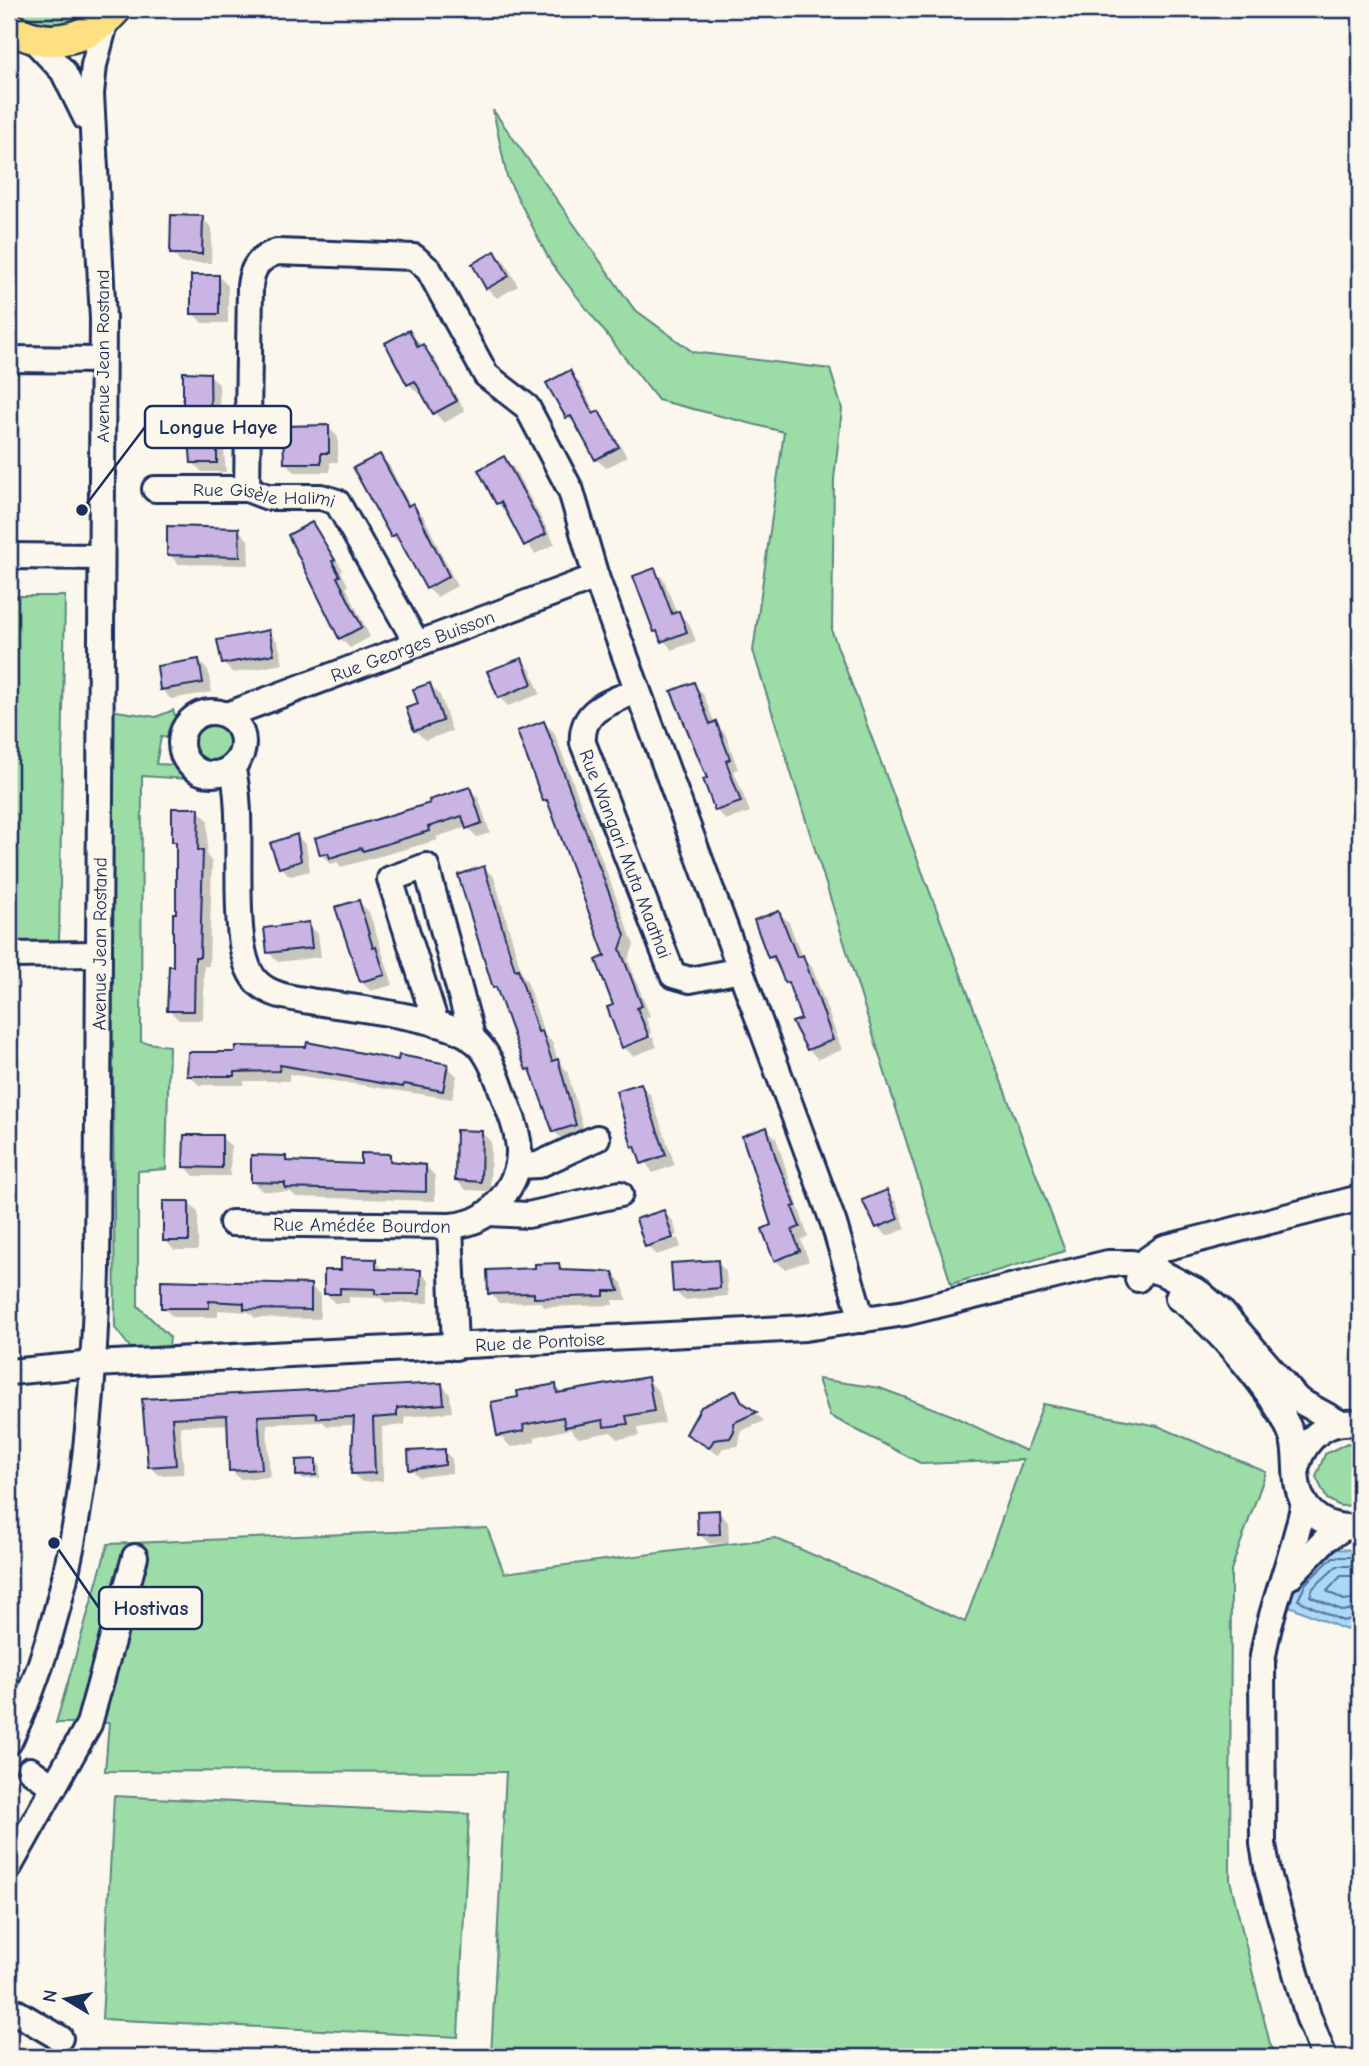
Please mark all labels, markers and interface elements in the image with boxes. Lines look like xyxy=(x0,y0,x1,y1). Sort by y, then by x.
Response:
street label: Avenue Jean Rostand xyxy=(92,269,114,443)
callout: Longue Haye xyxy=(145,406,291,448)
text: Longue Haye xyxy=(159,415,277,439)
street label: Rue Gisèle Halimi xyxy=(193,479,338,513)
street label: Rue Georges Buisson xyxy=(328,606,498,687)
street label: Rue Wangari Muta Maathai xyxy=(575,746,676,962)
street label: Avenue Jean Rostand xyxy=(89,857,112,1031)
street label: Rue Amédée Bourdon xyxy=(273,1214,451,1238)
street label: Rue de Pontoise xyxy=(475,1328,606,1357)
callout: Hostivas xyxy=(99,1587,202,1629)
text: Hostivas xyxy=(114,1596,189,1620)
north arrow xyxy=(32,1965,102,2035)
text: N xyxy=(38,1988,62,2004)

